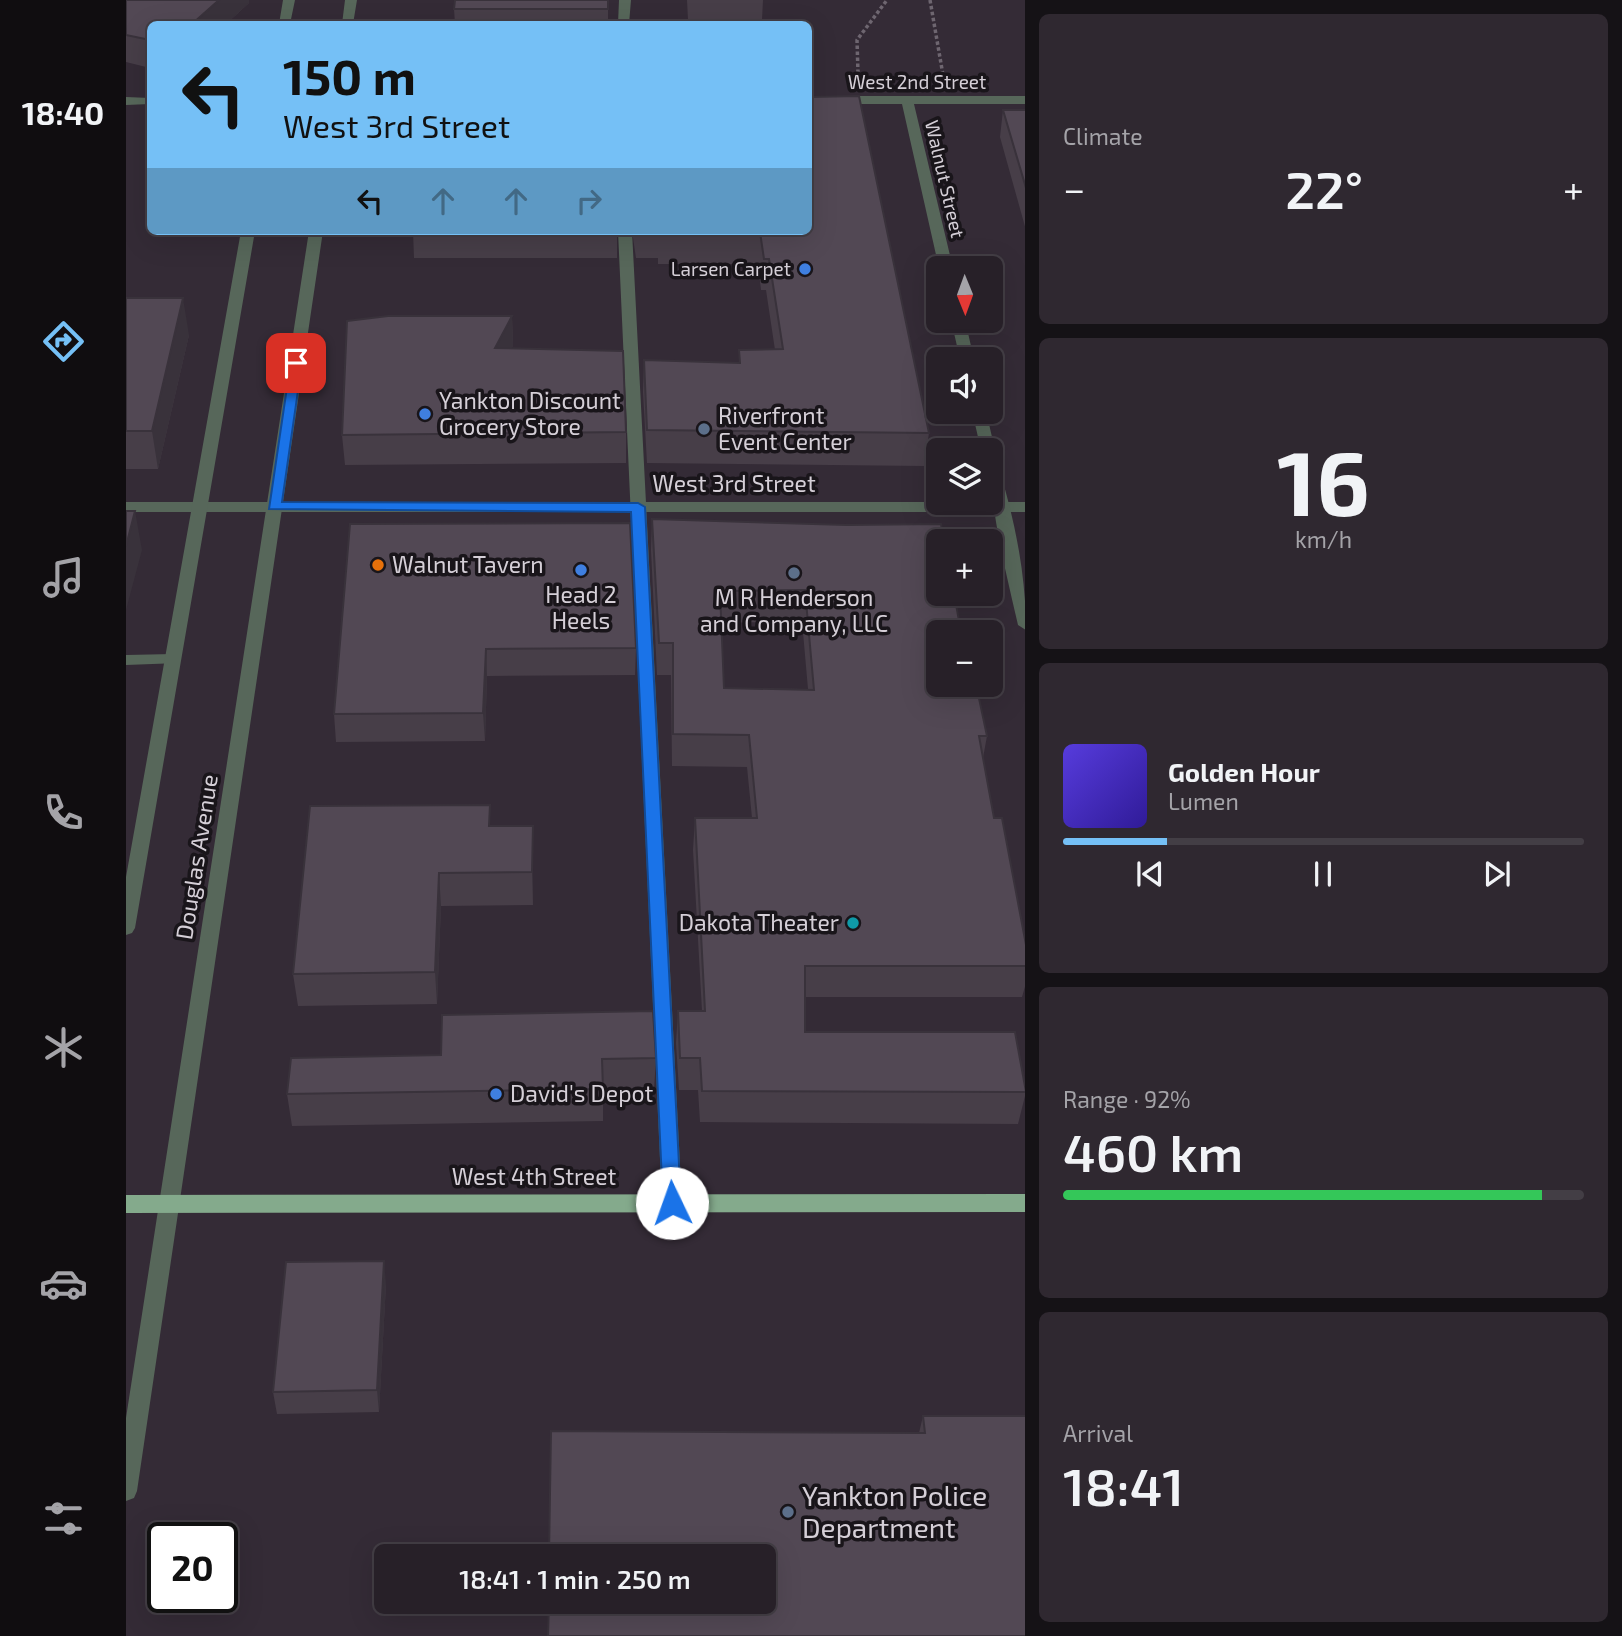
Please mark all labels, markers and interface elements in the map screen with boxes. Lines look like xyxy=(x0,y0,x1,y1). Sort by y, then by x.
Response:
text: 150 m xyxy=(283,46,416,105)
icon: left xyxy=(168,49,259,140)
street label: West 2nd Street xyxy=(848,70,986,93)
text: 18:40 xyxy=(22,93,104,131)
text: West 3rd Street xyxy=(283,106,510,144)
street label: Walnut Street xyxy=(921,118,970,240)
text: Climate xyxy=(1063,122,1143,150)
text: 22° xyxy=(1285,157,1363,219)
text: − xyxy=(1063,165,1085,211)
text: + xyxy=(1563,165,1584,211)
icon: left xyxy=(351,182,389,220)
icon: ahead xyxy=(424,182,462,220)
icon: ahead xyxy=(497,182,535,220)
icon: right xyxy=(570,182,608,220)
north arrow xyxy=(926,256,1003,332)
map controls xyxy=(926,256,1003,697)
place label: Larsen Carpet xyxy=(671,257,791,280)
marker: Larsen Carpet xyxy=(797,261,813,277)
icon: directions xyxy=(39,317,88,366)
pin xyxy=(266,333,326,393)
icon: arrive xyxy=(277,344,315,382)
button: sound xyxy=(926,347,1003,424)
place label: Yankton Discount Grocery Store xyxy=(439,386,621,440)
place label: Riverfront Event Center xyxy=(718,401,852,455)
marker: Yankton Discount Grocery Store xyxy=(417,406,433,422)
marker: Riverfront Event Center xyxy=(696,421,712,437)
text: 16 xyxy=(1277,425,1370,534)
button: layers xyxy=(926,438,1003,515)
street label: West 3rd Street xyxy=(652,469,816,497)
text: km/h xyxy=(1295,525,1352,553)
button: + xyxy=(926,529,1003,606)
place label: Walnut Tavern xyxy=(392,550,544,578)
icon: music xyxy=(39,553,88,602)
marker: Walnut Tavern xyxy=(370,557,386,573)
marker: Head 2 Heels xyxy=(573,562,589,578)
marker: M R Henderson and Company, LLC xyxy=(786,565,802,581)
place label: Head 2 Heels xyxy=(545,580,617,634)
place label: M R Henderson and Company, LLC xyxy=(700,583,888,637)
button: − xyxy=(926,620,1003,697)
text: Golden Hour xyxy=(1168,756,1320,787)
street label: Douglas Avenue xyxy=(169,772,223,942)
text: Lumen xyxy=(1168,787,1239,815)
icon: phone xyxy=(39,788,88,837)
icon: previous xyxy=(1131,855,1169,893)
icon: pause xyxy=(1304,855,1342,893)
icon: next xyxy=(1478,855,1516,893)
place label: Dakota Theater xyxy=(679,908,839,936)
marker: Dakota Theater xyxy=(845,915,861,931)
icon: climate xyxy=(39,1023,88,1072)
place label: David's Depot xyxy=(510,1079,654,1107)
text: Range · 92% xyxy=(1063,1085,1191,1113)
marker: David's Depot xyxy=(488,1086,504,1102)
text: 460 km xyxy=(1063,1120,1243,1182)
street label: West 4th Street xyxy=(452,1162,617,1190)
position arrow xyxy=(635,1166,709,1240)
icon: car xyxy=(39,1259,88,1308)
text: Arrival xyxy=(1063,1419,1133,1447)
text: 18:41 xyxy=(1063,1454,1184,1516)
place label: Yankton Police Department xyxy=(802,1478,987,1544)
icon: filters xyxy=(39,1494,88,1543)
marker: Yankton Police Department xyxy=(780,1504,796,1520)
speed limit sign: 20 xyxy=(147,1522,238,1613)
text: 18:41 · 1 min · 250 m xyxy=(459,1563,691,1594)

